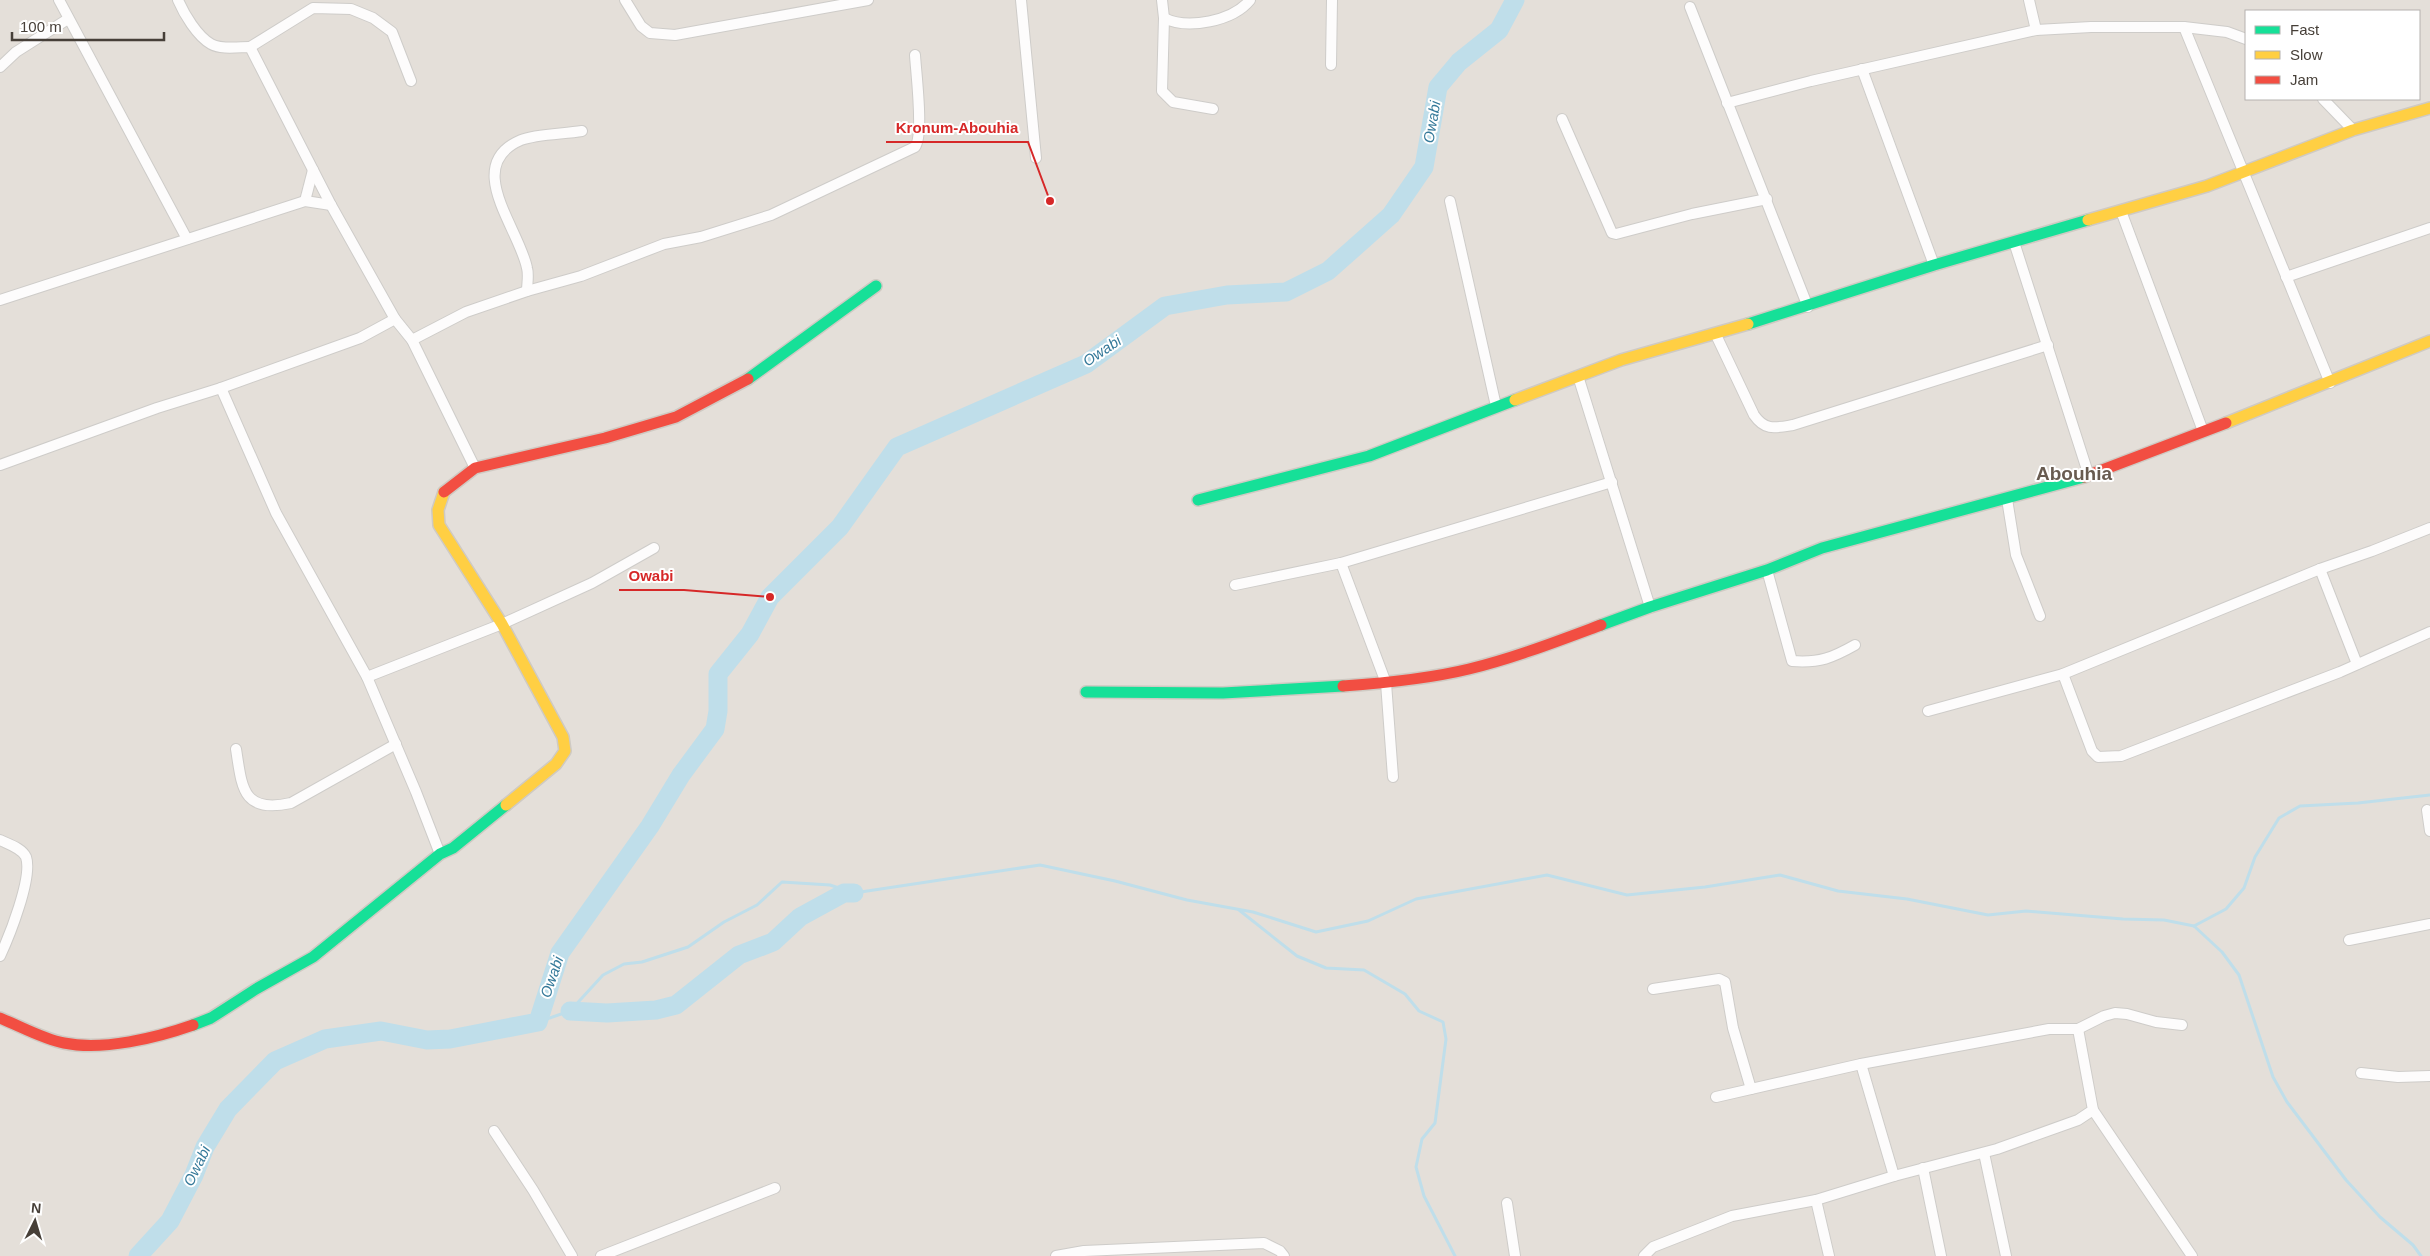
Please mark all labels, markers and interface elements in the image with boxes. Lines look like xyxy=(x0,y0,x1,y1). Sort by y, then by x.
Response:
scale bar xyxy=(12,10,165,42)
legend xyxy=(2245,10,2420,100)
text: 100 m xyxy=(20,18,62,35)
text: Fast xyxy=(2290,21,2320,38)
text: Slow xyxy=(2290,46,2323,63)
text: Jam xyxy=(2290,71,2318,88)
water label: Owabi xyxy=(1419,99,1444,144)
callout: Kronum-Abouhia xyxy=(886,112,1028,142)
text: Kronum-Abouhia xyxy=(896,119,1019,136)
water label: Owabi xyxy=(1079,331,1125,370)
district label: Abouhia xyxy=(2036,463,2112,484)
callout: Owabi xyxy=(619,560,684,590)
text: Owabi xyxy=(628,567,674,584)
water label: Owabi xyxy=(537,953,567,1000)
water label: Owabi xyxy=(180,1142,214,1189)
north arrow xyxy=(10,1196,60,1246)
text: N xyxy=(30,1200,42,1216)

